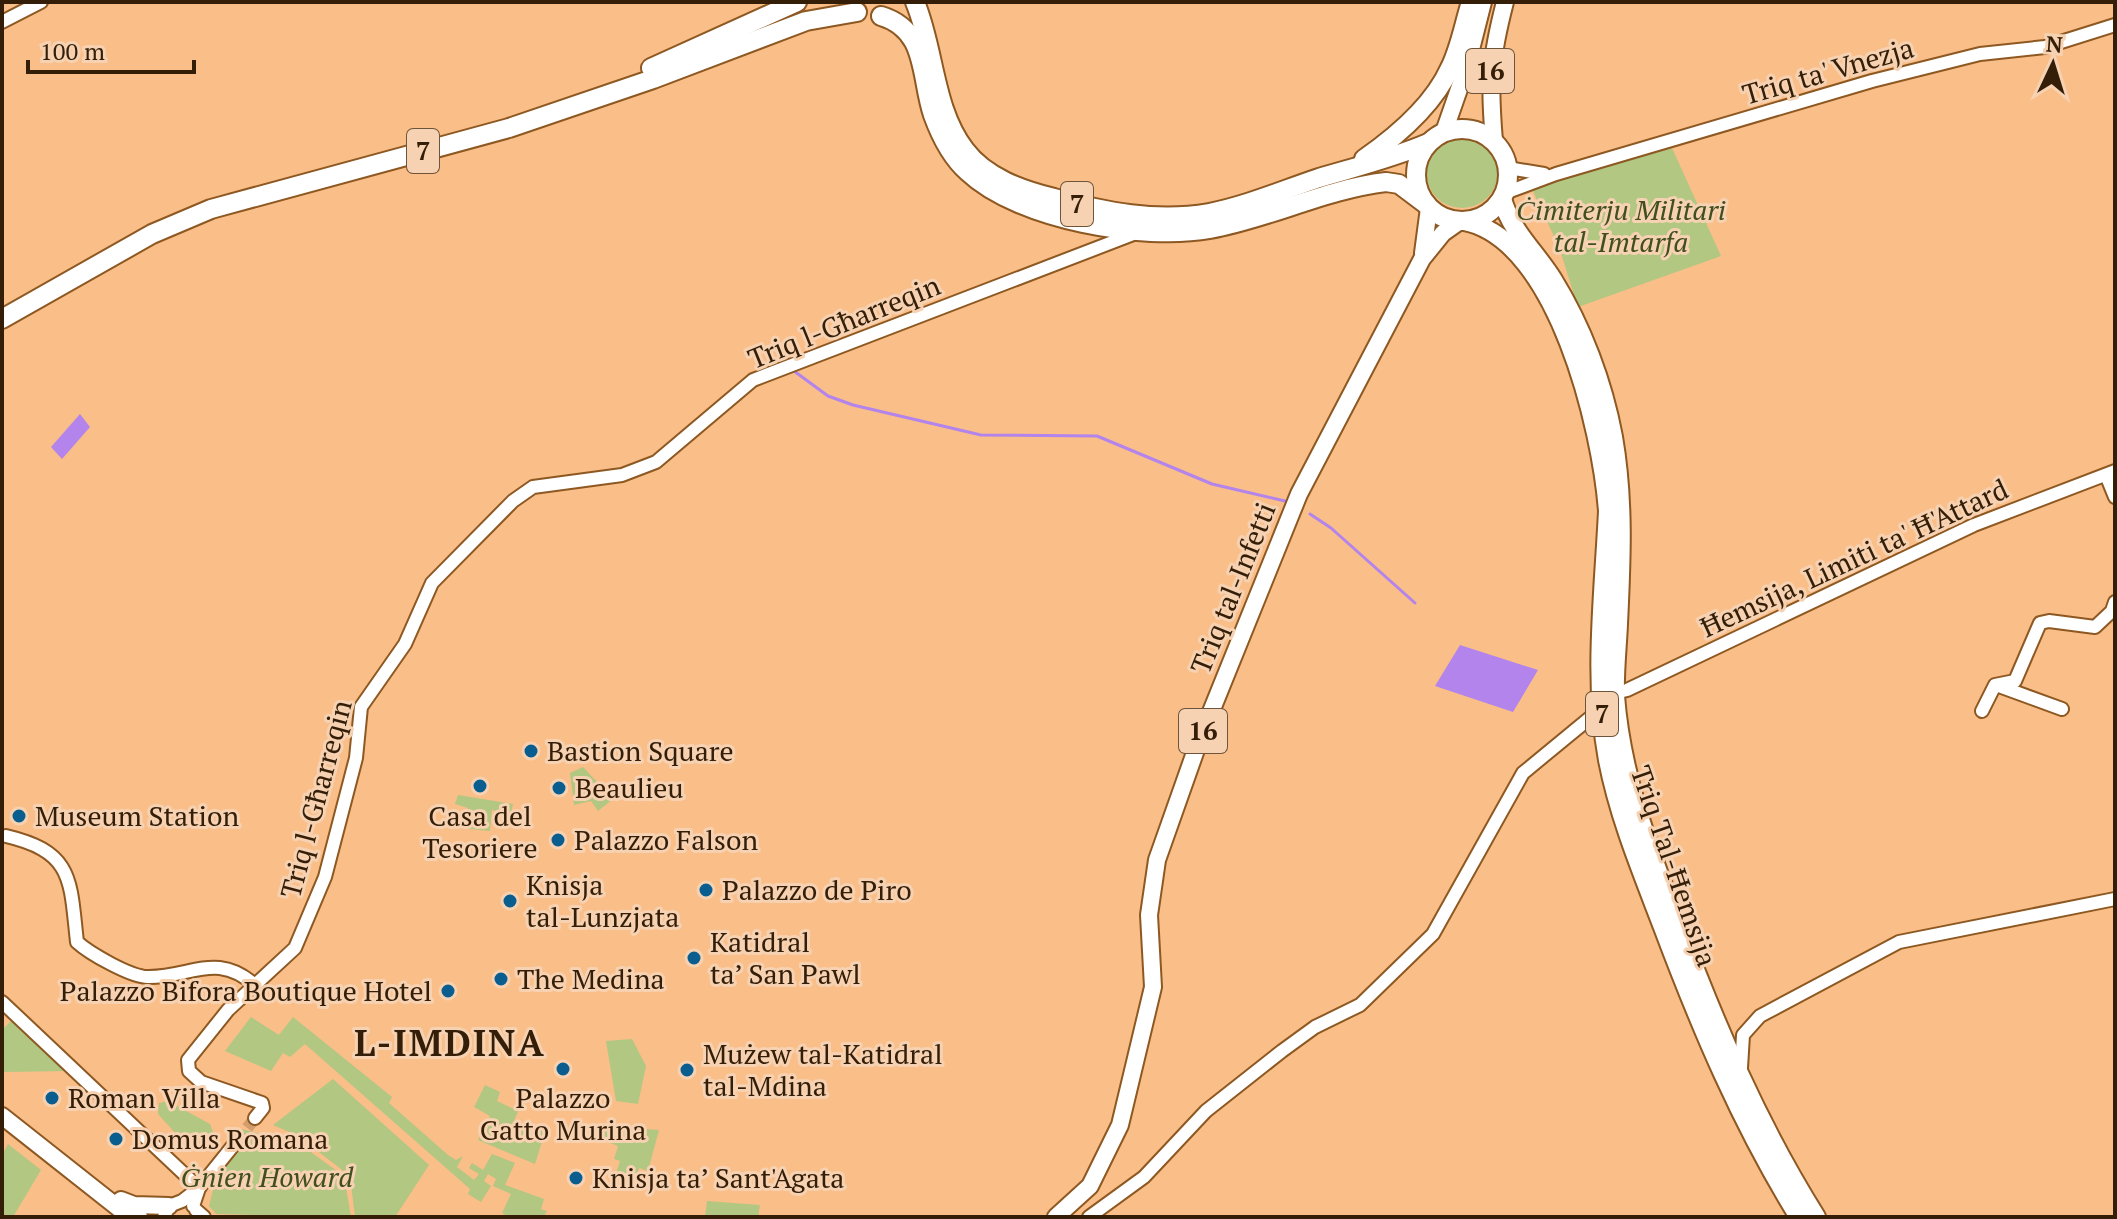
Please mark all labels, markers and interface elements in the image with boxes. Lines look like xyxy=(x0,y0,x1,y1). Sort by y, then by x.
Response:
scale bar xyxy=(28,24,194,74)
north arrow xyxy=(2013,24,2093,104)
street label: Triq ta' Vnezja xyxy=(1738,28,1918,113)
text: N xyxy=(2045,29,2064,59)
text: 100 m xyxy=(40,35,105,67)
road number: 16 xyxy=(1466,49,1514,93)
road number: 7 xyxy=(407,129,439,173)
road number: 7 xyxy=(1061,182,1093,226)
park label: Ċimiterju Militari tal-Imtarfa xyxy=(1516,191,1726,260)
street label: Triq l-Għarreqin xyxy=(742,266,946,377)
street label: Ħemsija, Limiti ta' Ħ'Attard xyxy=(1694,470,2014,645)
street label: Triq tal-Infetti xyxy=(1181,497,1284,679)
road number: 7 xyxy=(1586,692,1618,736)
street label: Triq l-Għarreqin xyxy=(271,695,360,902)
road number: 16 xyxy=(1179,709,1227,753)
place label: Bastion Square xyxy=(547,732,734,769)
marker: Bastion Square xyxy=(522,742,540,760)
street label: Triq Tal-Ħemsija xyxy=(1623,760,1726,971)
place label: Beaulieu xyxy=(575,769,684,806)
marker: Casa del Tesoriere xyxy=(471,777,489,795)
marker: Beaulieu xyxy=(550,779,568,797)
place label: Museum Station xyxy=(35,797,239,834)
place label: Casa del Tesoriere xyxy=(422,797,538,866)
marker: Museum Station xyxy=(10,807,28,825)
place label: Palazzo Falson xyxy=(574,821,758,858)
marker: Palazzo Falson xyxy=(549,831,567,849)
place label: Knisja tal-Lunzjata xyxy=(526,866,679,935)
place label: Palazzo de Piro xyxy=(722,871,912,908)
marker: Palazzo de Piro xyxy=(697,881,715,899)
marker: Knisja tal-Lunzjata xyxy=(501,892,519,910)
place label: Katidral ta’ San Pawl xyxy=(710,923,861,992)
marker: Katidral ta’ San Pawl xyxy=(685,949,703,967)
place label: The Medina xyxy=(517,960,665,997)
marker: The Medina xyxy=(492,970,510,988)
place label: Palazzo Bifora Boutique Hotel xyxy=(60,972,432,1009)
marker: Palazzo Bifora Boutique Hotel xyxy=(439,982,457,1000)
district label: L-IMDINA xyxy=(354,1019,546,1066)
place label: Mużew tal-Katidral tal-Mdina xyxy=(703,1035,943,1104)
marker: Palazzo Gatto Murina xyxy=(554,1060,572,1078)
marker: Mużew tal-Katidral tal-Mdina xyxy=(678,1061,696,1079)
place label: Roman Villa xyxy=(68,1079,220,1116)
place label: Palazzo Gatto Murina xyxy=(480,1079,646,1148)
marker: Roman Villa xyxy=(43,1089,61,1107)
place label: Domus Romana xyxy=(132,1120,328,1157)
marker: Domus Romana xyxy=(107,1130,125,1148)
park label: Ġnien Howard xyxy=(181,1158,354,1195)
place label: Knisja ta’ Sant'Agata xyxy=(592,1159,844,1196)
marker: Knisja ta’ Sant'Agata xyxy=(567,1169,585,1187)

